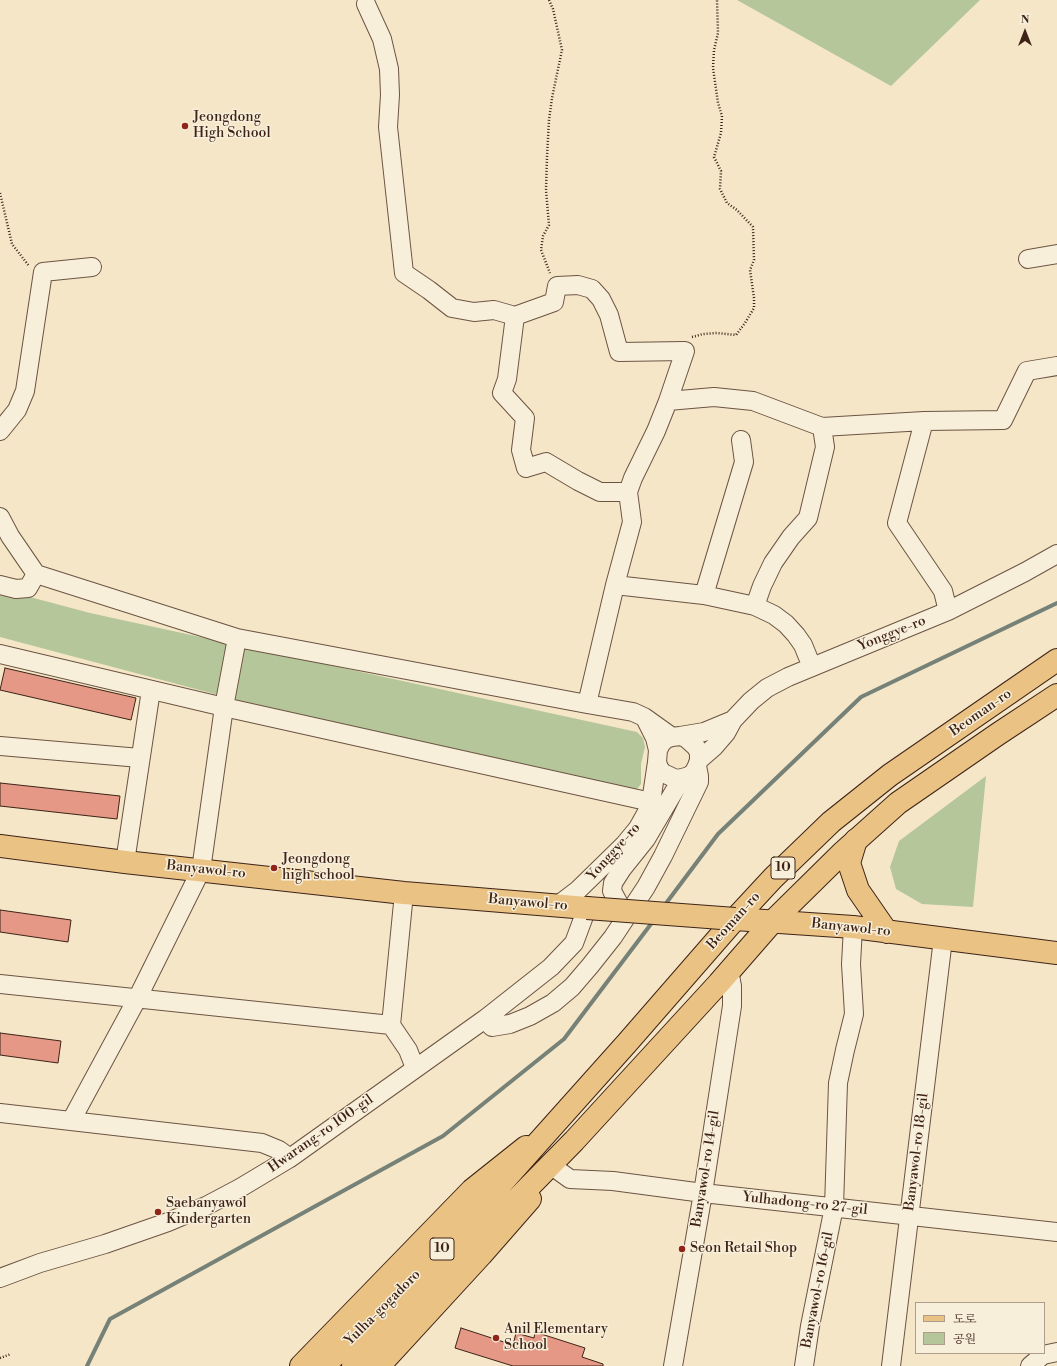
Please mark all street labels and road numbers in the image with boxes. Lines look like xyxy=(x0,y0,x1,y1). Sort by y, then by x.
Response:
street label: Yonggye-ro xyxy=(856,613,928,655)
street label: Beoman-ro xyxy=(947,686,1015,740)
street label: Yonggye-ro xyxy=(584,820,644,884)
street label: Banyawol-ro xyxy=(165,857,247,883)
road number: 10 xyxy=(771,857,795,879)
street label: Beoman-ro xyxy=(704,889,764,953)
street label: Banyawol-ro xyxy=(488,891,568,915)
street label: Banyawol-ro xyxy=(810,915,892,941)
street label: Hwarang-ro 100-gil xyxy=(265,1091,377,1177)
street label: Banyawol-ro 18-gil xyxy=(901,1092,933,1212)
street label: Banyawol-ro 14-gil xyxy=(688,1109,724,1229)
street label: Yulhadong-ro 27-gil xyxy=(742,1189,868,1219)
street label: Banyawol-ro 16-gil xyxy=(798,1230,838,1350)
road number: 10 xyxy=(430,1238,454,1260)
street label: Yulha-gogadoro xyxy=(342,1267,424,1349)

